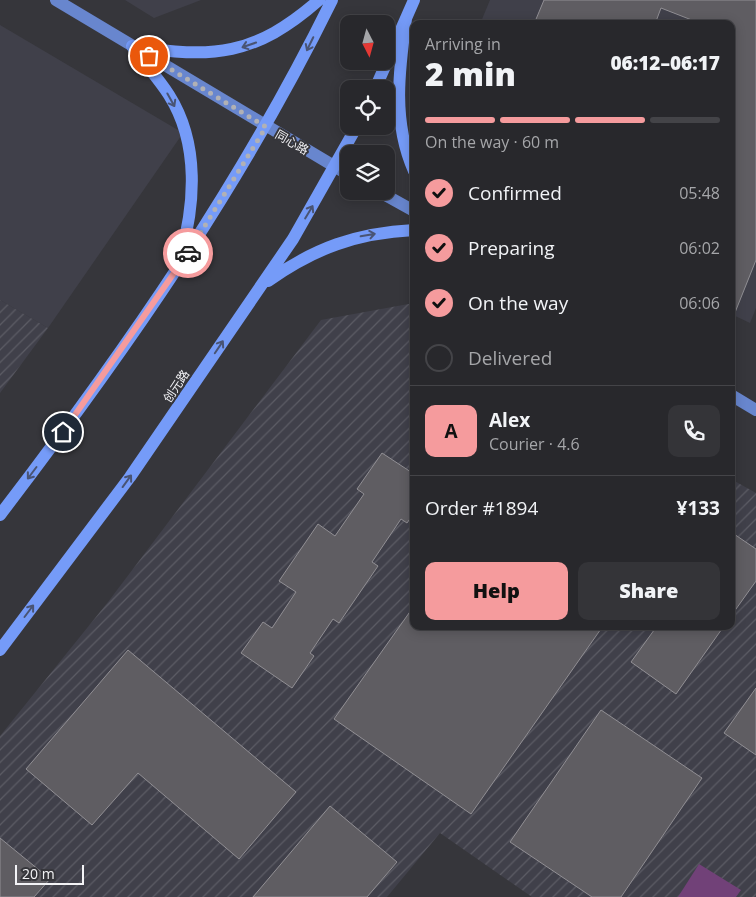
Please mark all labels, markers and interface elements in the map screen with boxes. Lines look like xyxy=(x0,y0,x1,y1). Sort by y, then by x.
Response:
north arrow xyxy=(340,15,395,70)
map controls xyxy=(340,15,395,200)
text: Arriving in xyxy=(425,33,501,55)
pin xyxy=(128,35,170,77)
one-way arrow xyxy=(305,36,314,51)
one-way arrow xyxy=(241,41,257,50)
icon: bag xyxy=(135,42,163,70)
text: 06:12–06:17 xyxy=(610,50,720,76)
text: 2 min xyxy=(425,52,516,95)
button: locate xyxy=(340,80,395,135)
one-way arrow xyxy=(166,92,176,107)
street label: 同心路 xyxy=(272,126,312,158)
text: On the way · 60 m xyxy=(425,131,559,153)
button: layers xyxy=(340,145,395,200)
icon: check xyxy=(425,179,453,207)
text: Confirmed xyxy=(468,180,562,206)
text: 05:48 xyxy=(679,182,720,204)
one-way arrow xyxy=(305,205,315,219)
courier xyxy=(163,228,213,278)
one-way arrow xyxy=(359,230,375,240)
icon: check xyxy=(425,234,453,262)
text: Preparing xyxy=(468,235,555,261)
text: 06:02 xyxy=(679,237,720,259)
icon: car xyxy=(174,239,202,267)
icon: check xyxy=(425,289,453,317)
text: On the way xyxy=(468,290,568,316)
text: 06:06 xyxy=(679,292,720,314)
one-way arrow xyxy=(214,340,224,354)
text: Delivered xyxy=(468,345,552,371)
street label: 创元路 xyxy=(159,366,193,406)
button: phone xyxy=(668,405,720,457)
text: Alex xyxy=(489,407,530,433)
pin xyxy=(42,411,84,453)
icon: home xyxy=(49,418,77,446)
text: A xyxy=(444,418,458,444)
text: Courier · 4.6 xyxy=(489,433,580,455)
one-way arrow xyxy=(27,466,37,480)
one-way arrow xyxy=(122,474,132,488)
text: Order #1894 xyxy=(425,495,538,521)
text: ¥133 xyxy=(677,495,720,521)
button: Help xyxy=(425,562,568,620)
button: Share xyxy=(578,562,720,620)
one-way arrow xyxy=(24,605,35,618)
scale bar xyxy=(15,862,84,885)
text: 20 m xyxy=(22,864,55,883)

